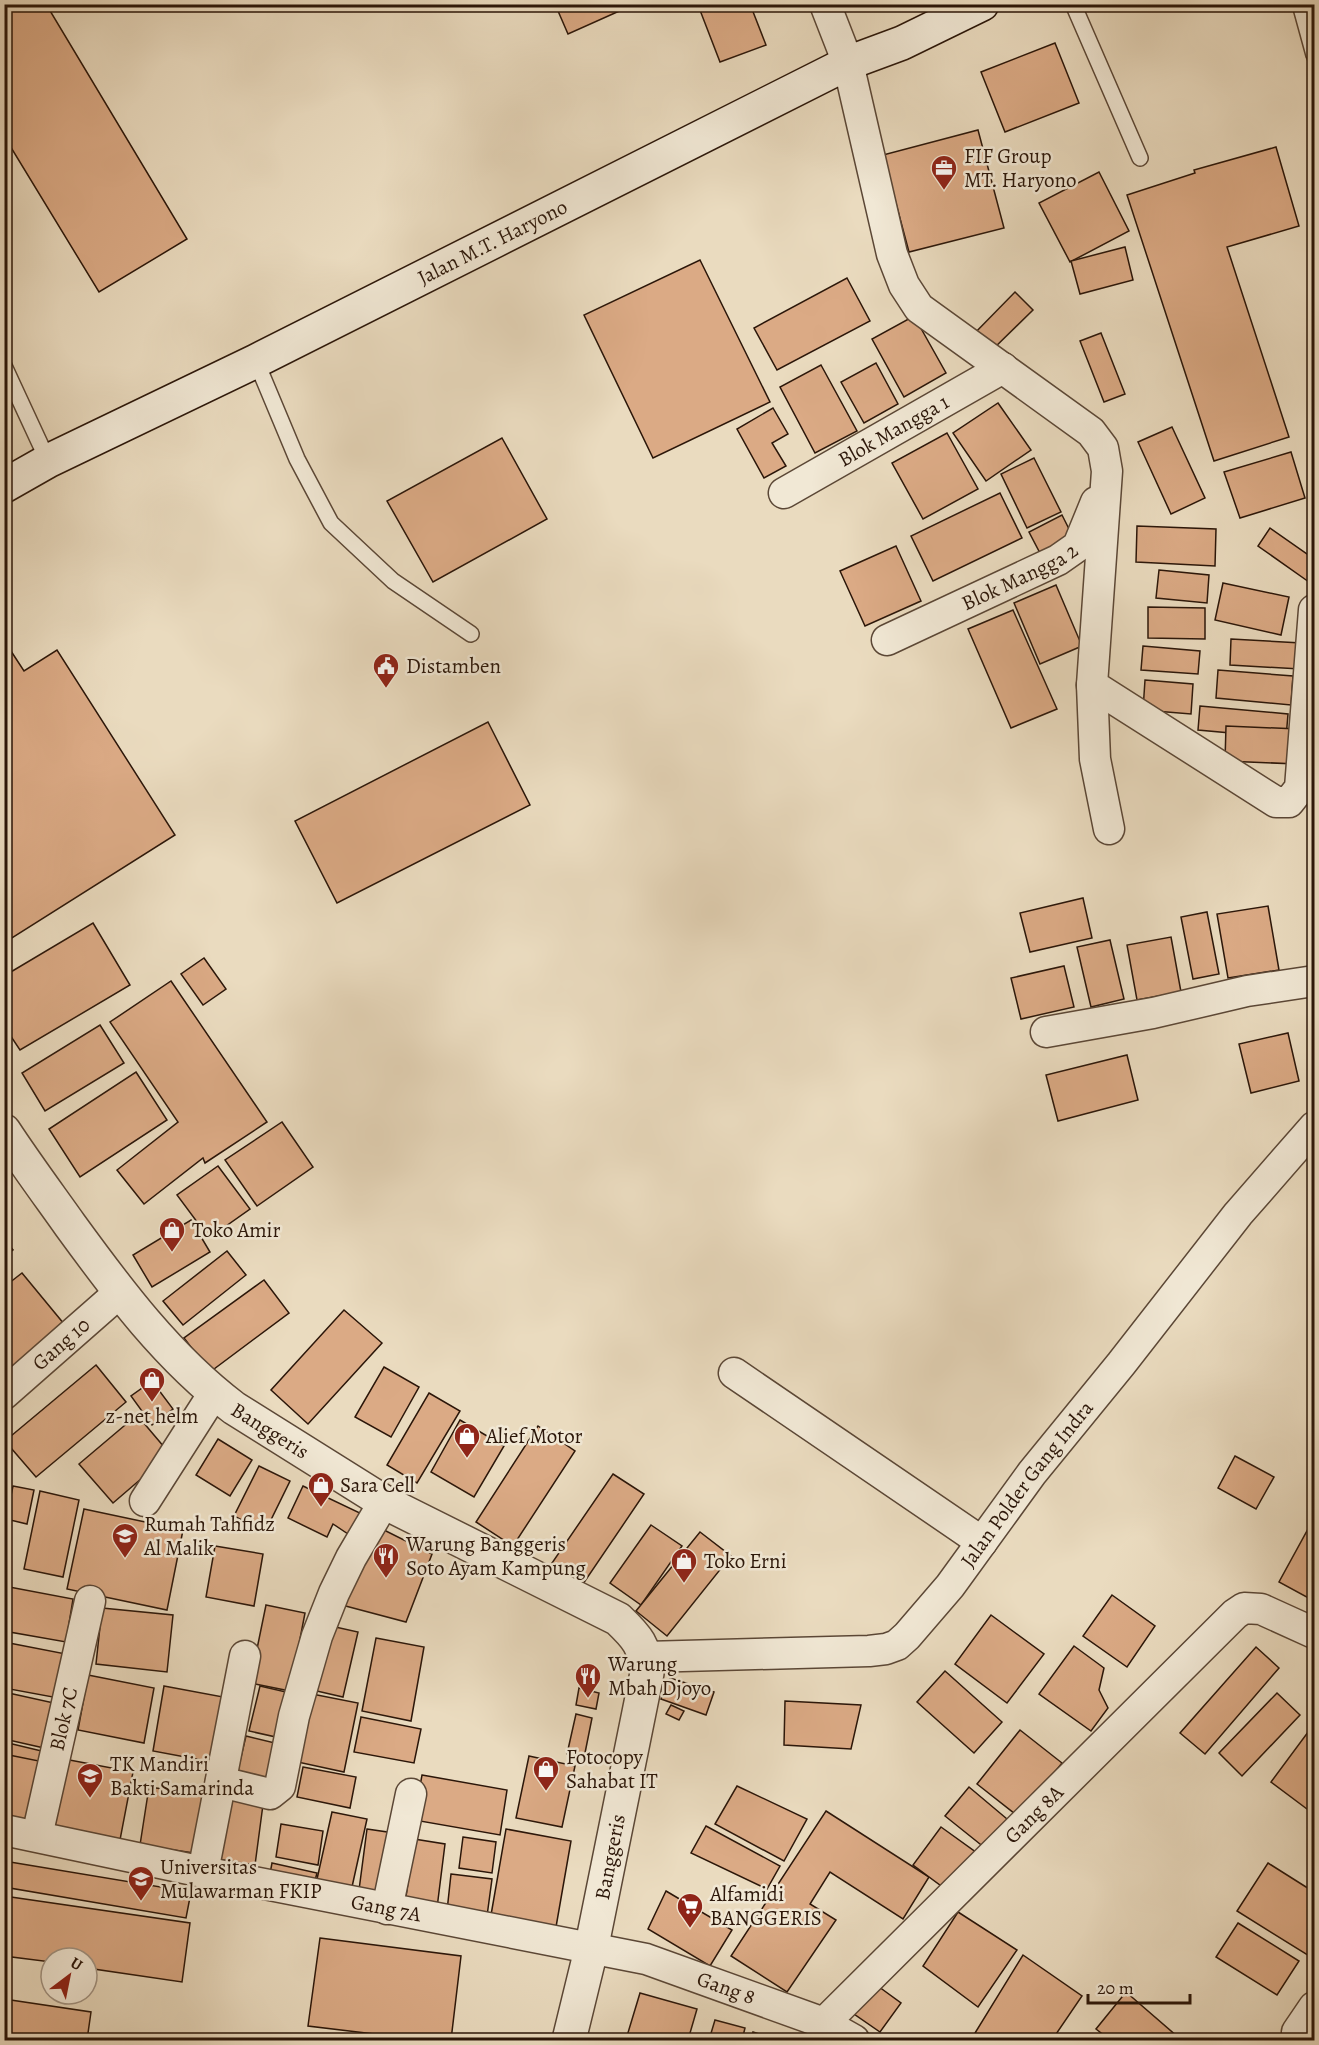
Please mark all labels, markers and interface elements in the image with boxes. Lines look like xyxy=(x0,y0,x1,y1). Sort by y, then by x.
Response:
place label: FIF Group MT. Haryono xyxy=(964,142,1077,194)
office icon: FIF Group MT. Haryono xyxy=(929,153,959,191)
street label: Jalan M.T. Haryono xyxy=(413,193,572,291)
street label: Blok Mangga 1 xyxy=(833,388,954,473)
street label: Blok Mangga 2 xyxy=(957,536,1084,617)
public building icon: Distamben xyxy=(371,651,401,689)
place label: Distamben xyxy=(406,652,501,680)
shop icon: Toko Amir xyxy=(157,1215,187,1253)
place label: Toko Amir xyxy=(192,1216,281,1244)
street label: Gang 10 xyxy=(26,1311,96,1377)
shop icon: z-net helm xyxy=(137,1365,167,1403)
street label: Jalan Polder Gang Indra xyxy=(954,1394,1100,1573)
street label: Banggeris xyxy=(226,1396,314,1465)
place label: z-net helm xyxy=(106,1402,198,1430)
shop icon: Alief Motor xyxy=(452,1421,482,1459)
place label: Alief Motor xyxy=(485,1422,583,1450)
shop icon: Sara Cell xyxy=(306,1470,336,1508)
place label: Sara Cell xyxy=(340,1471,415,1499)
place label: Rumah Tahfidz Al Malik xyxy=(143,1510,275,1562)
school or university icon: Rumah Tahfidz Al Malik xyxy=(110,1521,140,1559)
place label: Warung Banggeris Soto Ayam Kampung xyxy=(405,1530,586,1582)
restaurant icon: Warung Banggeris Soto Ayam Kampung xyxy=(371,1541,401,1579)
shop icon: Toko Erni xyxy=(669,1546,699,1584)
place label: Toko Erni xyxy=(704,1547,787,1575)
place label: Warung Mbah Djoyo xyxy=(607,1650,711,1702)
restaurant icon: Warung Mbah Djoyo xyxy=(573,1661,603,1699)
street label: Blok 7C xyxy=(43,1684,84,1754)
place label: Fotocopy Sahabat IT xyxy=(566,1743,658,1795)
place label: TK Mandiri Bakti Samarinda xyxy=(110,1750,254,1802)
shop icon: Fotocopy Sahabat IT xyxy=(531,1754,561,1792)
school or university icon: TK Mandiri Bakti Samarinda xyxy=(75,1761,105,1799)
street label: Gang 8A xyxy=(998,1778,1070,1850)
street label: Banggeris xyxy=(588,1812,632,1902)
place label: Universitas Mulawarman FKIP xyxy=(160,1853,322,1905)
school or university icon: Universitas Mulawarman FKIP xyxy=(126,1864,156,1902)
place label: Alfamidi BANGGERIS xyxy=(709,1880,822,1932)
street label: Gang 7A xyxy=(349,1887,424,1929)
supermarket icon: Alfamidi BANGGERIS xyxy=(675,1891,705,1929)
north arrow xyxy=(39,1946,99,2006)
text: U xyxy=(66,1952,87,1976)
street label: Gang 8 xyxy=(693,1964,759,2011)
scale bar xyxy=(1088,1967,1190,2005)
text: 20 m xyxy=(1097,1976,1134,2000)

